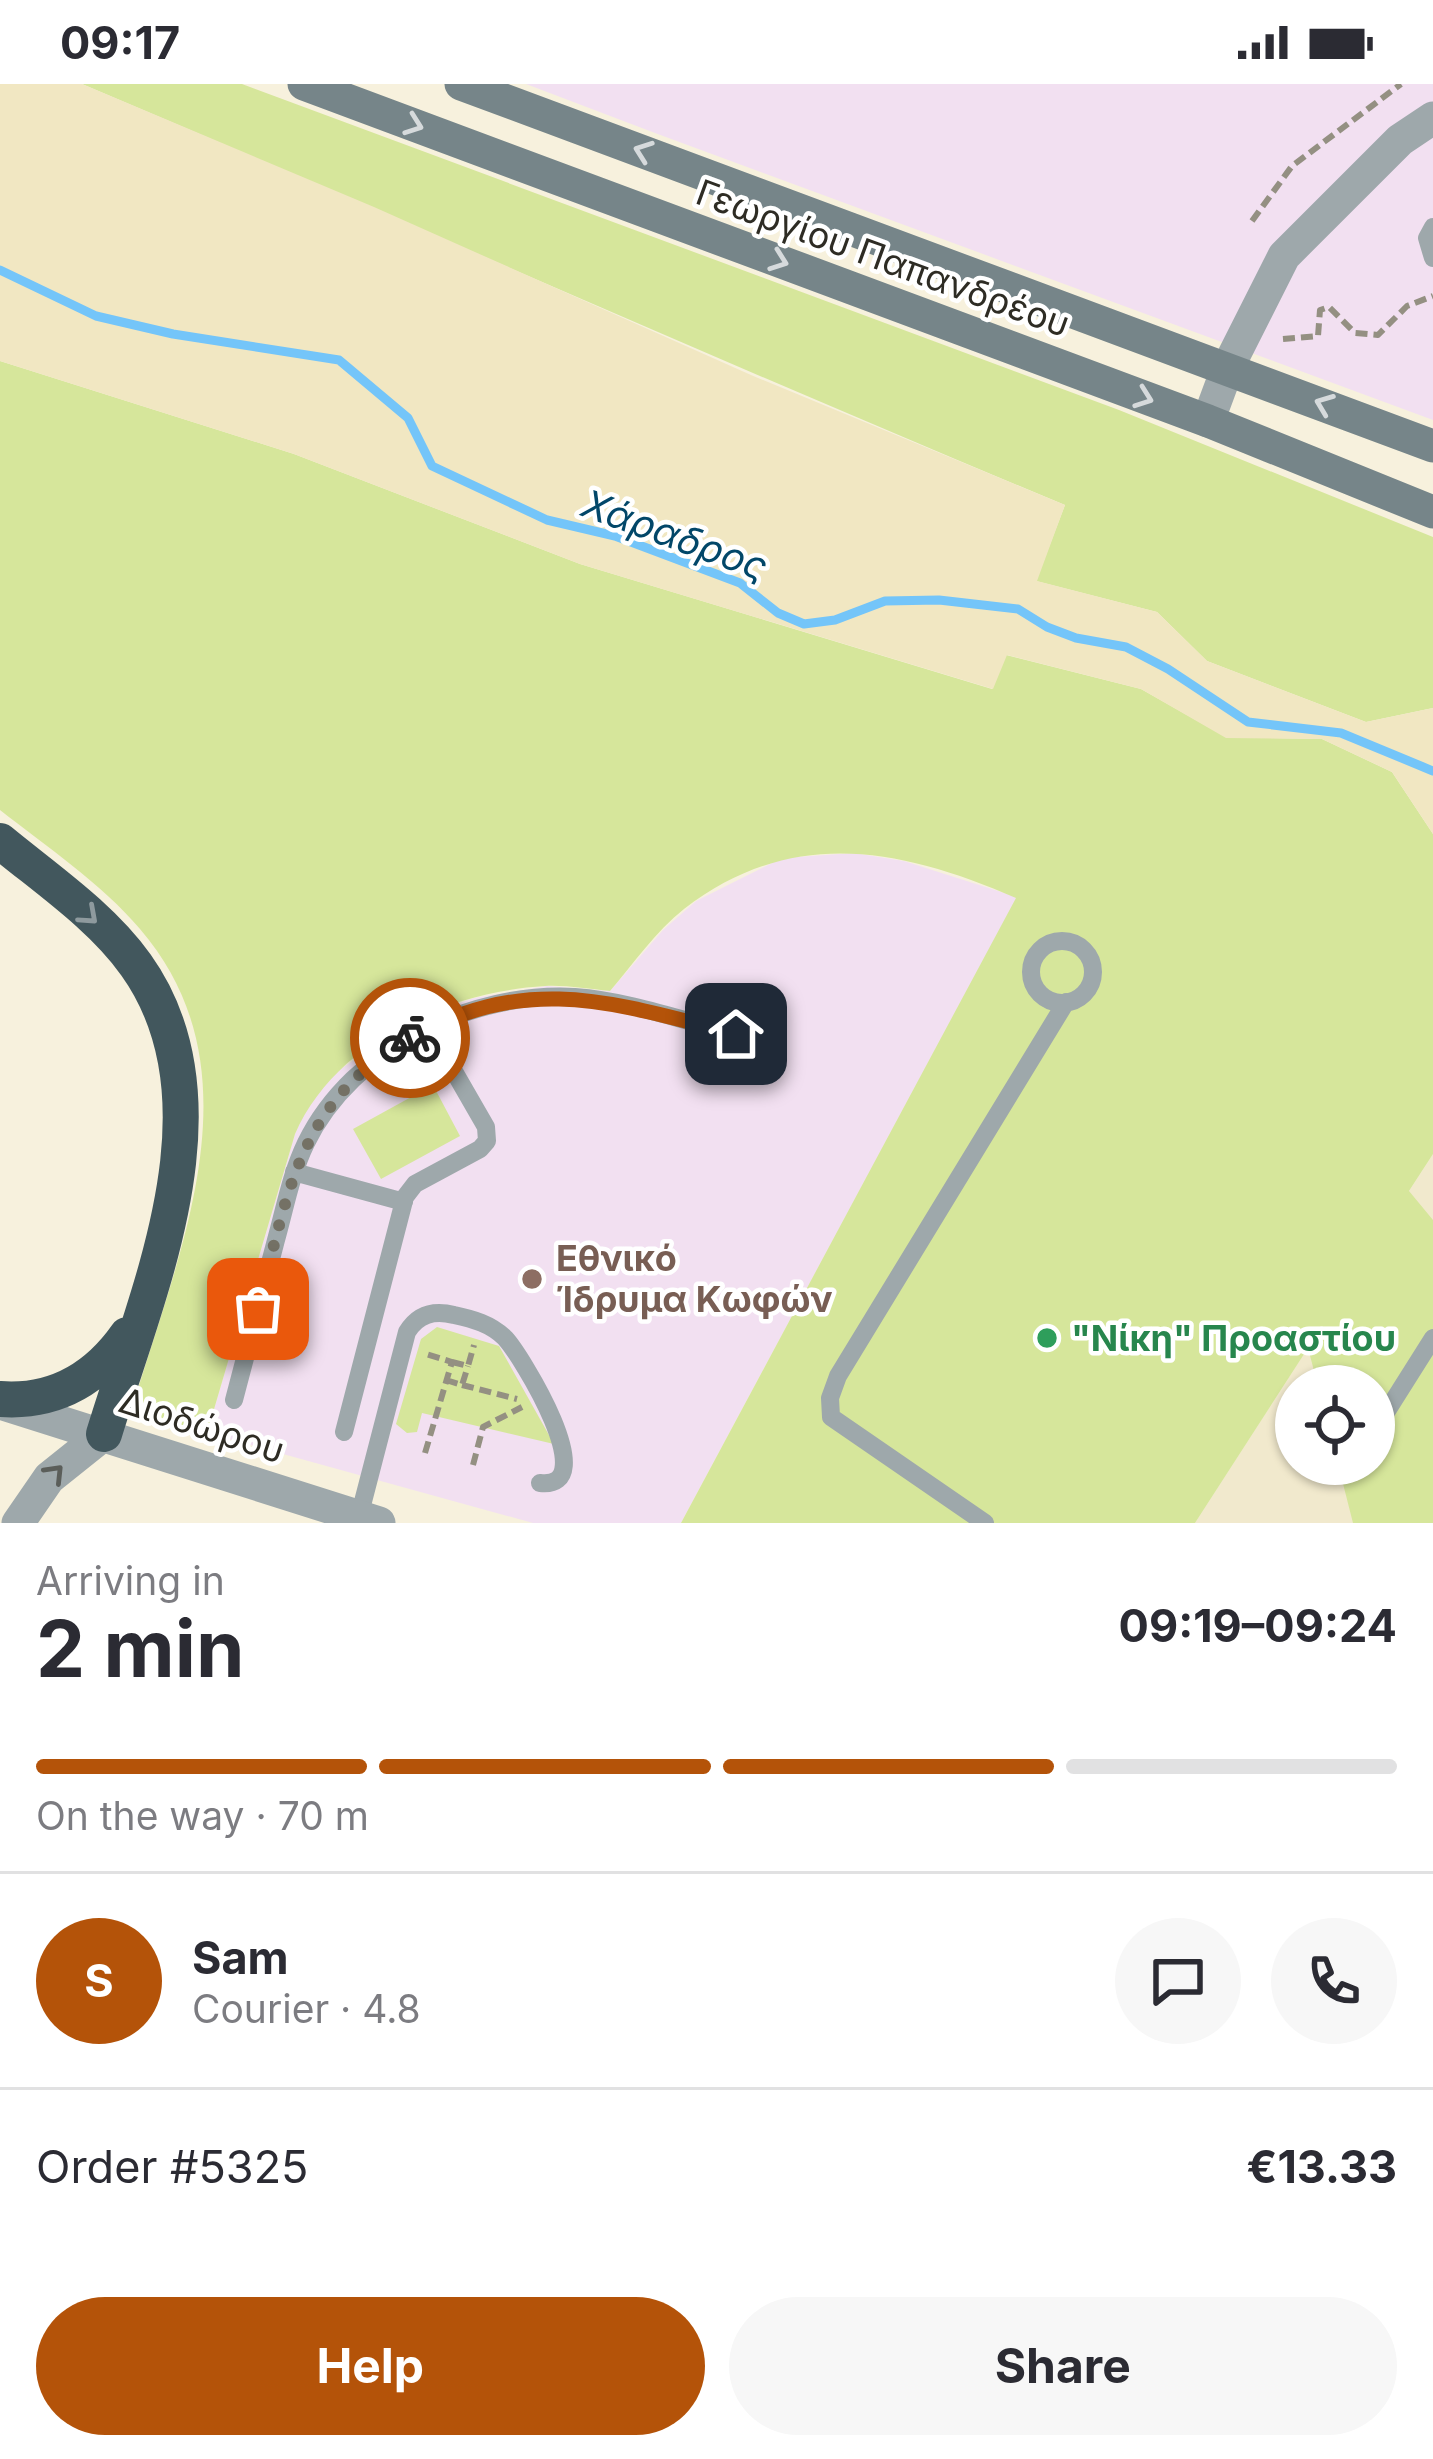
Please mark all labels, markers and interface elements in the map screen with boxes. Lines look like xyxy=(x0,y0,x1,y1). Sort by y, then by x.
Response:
text: 09:17 xyxy=(60,15,180,70)
one-way arrow xyxy=(402,111,423,135)
one-way arrow xyxy=(634,141,655,165)
street label: Γεωργίου Παπανδρέου xyxy=(690,170,1076,346)
one-way arrow xyxy=(767,247,788,272)
one-way arrow xyxy=(1133,383,1154,408)
one-way arrow xyxy=(1314,393,1335,418)
water label: Χάραδρος xyxy=(575,479,774,590)
one-way arrow xyxy=(76,902,97,924)
courier xyxy=(350,978,470,1098)
pin xyxy=(685,983,787,1085)
icon: home xyxy=(703,1001,769,1067)
icon: bike xyxy=(377,1005,443,1071)
place label: Εθνικό Ίδρυμα Κωφών xyxy=(556,1236,833,1321)
pin xyxy=(207,1258,309,1360)
marker: Εθνικό Ίδρυμα Κωφών xyxy=(519,1266,545,1292)
icon: bag xyxy=(225,1276,291,1342)
place label: "Νίκη" Προαστίου xyxy=(1071,1316,1396,1360)
marker: "Νίκη" Προαστίου xyxy=(1034,1325,1060,1351)
map controls xyxy=(1275,1365,1395,1485)
button: locate xyxy=(1275,1365,1395,1485)
street label: Διοδώρου xyxy=(114,1378,290,1472)
one-way arrow xyxy=(41,1466,63,1487)
text: Arriving in xyxy=(36,1557,225,1604)
text: 09:19–09:24 xyxy=(1119,1598,1397,1653)
text: 2 min xyxy=(36,1601,244,1696)
text: On the way · 70 m xyxy=(36,1792,369,1839)
button: chat xyxy=(1115,1918,1241,2044)
button: phone xyxy=(1271,1918,1397,2044)
text: Sam xyxy=(192,1930,289,1985)
text: S xyxy=(84,1953,114,2008)
text: Courier · 4.8 xyxy=(192,1985,421,2032)
text: Order #5325 xyxy=(36,2139,308,2194)
text: €13.33 xyxy=(1247,2139,1397,2194)
button: Help xyxy=(36,2297,705,2435)
button: Share xyxy=(729,2297,1397,2435)

